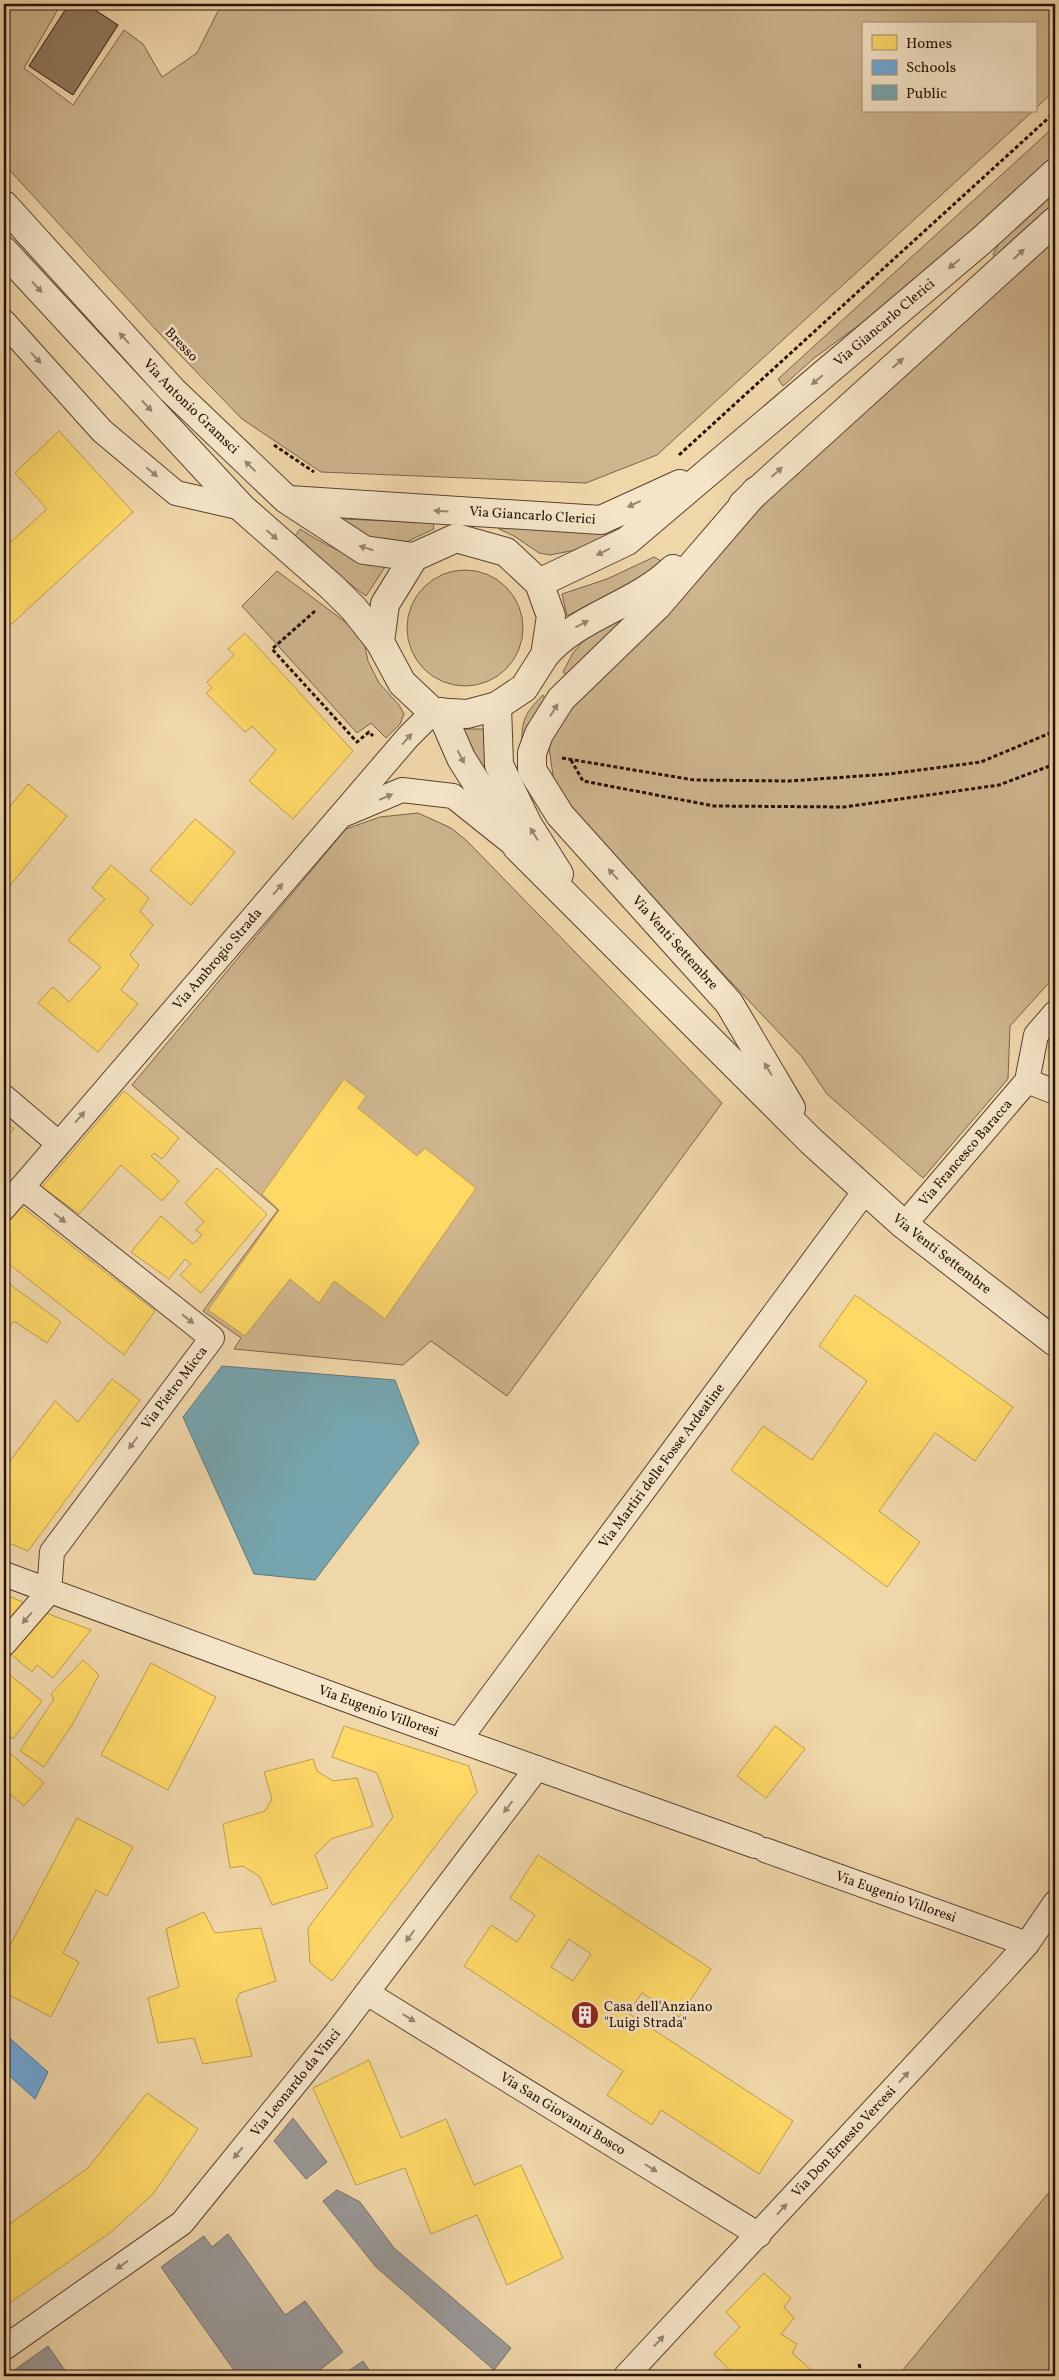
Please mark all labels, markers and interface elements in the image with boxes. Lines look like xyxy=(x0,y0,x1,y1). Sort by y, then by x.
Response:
legend xyxy=(862,22,1036,112)
text: Homes xyxy=(906,34,952,55)
text: Schools xyxy=(906,58,956,79)
text: Public xyxy=(906,84,947,105)
one-way arrow xyxy=(1012,248,1024,260)
one-way arrow xyxy=(948,258,961,269)
street label: Via Giancarlo Clerici xyxy=(830,274,939,371)
one-way arrow xyxy=(31,280,43,292)
street label: Bresso xyxy=(160,324,202,366)
one-way arrow xyxy=(118,332,130,344)
one-way arrow xyxy=(31,352,42,365)
street label: Via Antonio Gramsci xyxy=(139,355,243,459)
one-way arrow xyxy=(892,357,904,369)
one-way arrow xyxy=(811,374,823,386)
one-way arrow xyxy=(141,400,153,412)
one-way arrow xyxy=(245,460,257,472)
one-way arrow xyxy=(771,466,783,478)
one-way arrow xyxy=(145,467,158,478)
one-way arrow xyxy=(627,501,641,509)
street label: Via Giancarlo Clerici xyxy=(469,502,596,529)
one-way arrow xyxy=(432,506,448,514)
one-way arrow xyxy=(266,529,278,541)
one-way arrow xyxy=(358,544,373,552)
one-way arrow xyxy=(596,548,610,556)
one-way arrow xyxy=(575,620,589,628)
one-way arrow xyxy=(549,704,558,717)
one-way arrow xyxy=(401,733,413,745)
one-way arrow xyxy=(457,749,465,764)
one-way arrow xyxy=(379,793,394,801)
one-way arrow xyxy=(529,827,539,841)
one-way arrow xyxy=(607,869,619,881)
one-way arrow xyxy=(273,882,284,895)
street label: Via Venti Settembre xyxy=(628,892,723,994)
street label: Via Ambrogio Strada xyxy=(169,904,267,1014)
one-way arrow xyxy=(763,1063,772,1076)
street label: Via Francesco Baracca xyxy=(915,1095,1017,1210)
one-way arrow xyxy=(74,1111,85,1123)
street label: Via Venti Settembre xyxy=(888,1209,996,1299)
one-way arrow xyxy=(54,1212,67,1223)
one-way arrow xyxy=(181,1313,194,1324)
street label: Via Pietro Micca xyxy=(137,1342,213,1434)
street label: Via Martiri delle Fosse Ardeatine xyxy=(595,1379,729,1552)
one-way arrow xyxy=(128,1436,138,1450)
one-way arrow xyxy=(21,1611,32,1624)
street label: Via Eugenio Villoresi xyxy=(316,1681,442,1742)
one-way arrow xyxy=(502,1800,513,1813)
street label: Via Eugenio Villoresi xyxy=(833,1867,959,1927)
one-way arrow xyxy=(405,1929,415,1943)
place label: Casa dell'Anziano "Luigi Strada" xyxy=(604,1998,712,2033)
building icon: Casa dell'Anziano "Luigi Strada" xyxy=(570,2000,600,2030)
one-way arrow xyxy=(402,2014,415,2023)
street label: Via Leonardo da Vinci xyxy=(246,2025,345,2141)
street label: Via San Giovanni Bosco xyxy=(496,2068,629,2160)
one-way arrow xyxy=(898,2072,910,2084)
street label: Via Don Ernesto Vercesi xyxy=(787,2082,901,2201)
one-way arrow xyxy=(233,2147,244,2160)
one-way arrow xyxy=(644,2164,658,2173)
one-way arrow xyxy=(776,2203,787,2215)
one-way arrow xyxy=(115,2260,129,2270)
one-way arrow xyxy=(653,2335,665,2347)

